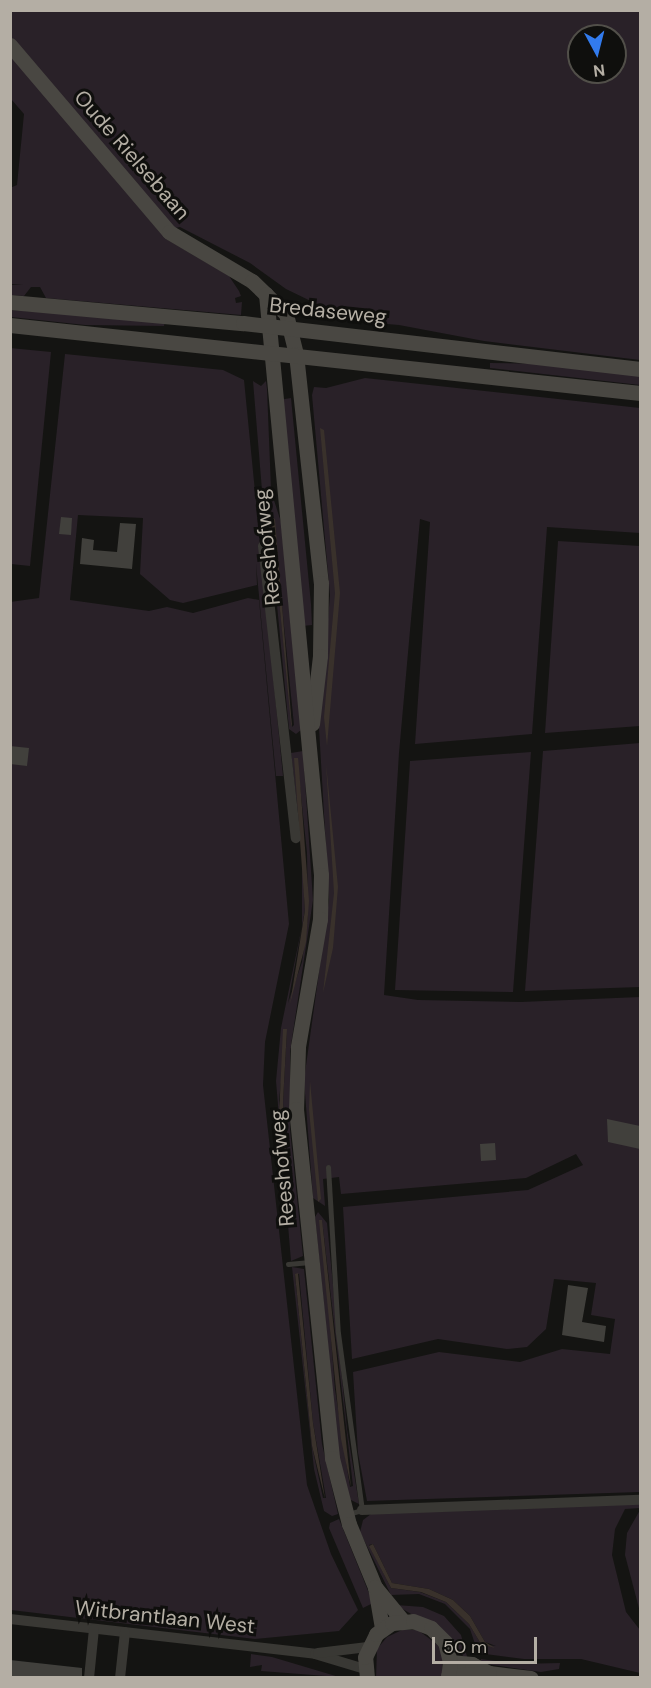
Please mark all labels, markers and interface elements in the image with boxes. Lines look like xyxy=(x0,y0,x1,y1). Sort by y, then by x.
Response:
north arrow xyxy=(567,24,627,84)
text: N xyxy=(592,59,606,82)
street label: Oude Rielsebaan xyxy=(69,85,195,225)
street label: Bredaseweg xyxy=(268,292,388,330)
street label: Reeshofweg xyxy=(248,487,286,607)
street label: Reeshofweg xyxy=(264,1109,300,1227)
street label: Witbrantlaan West xyxy=(74,1595,256,1639)
scale bar xyxy=(435,1625,540,1663)
text: 50 m xyxy=(443,1635,487,1659)

